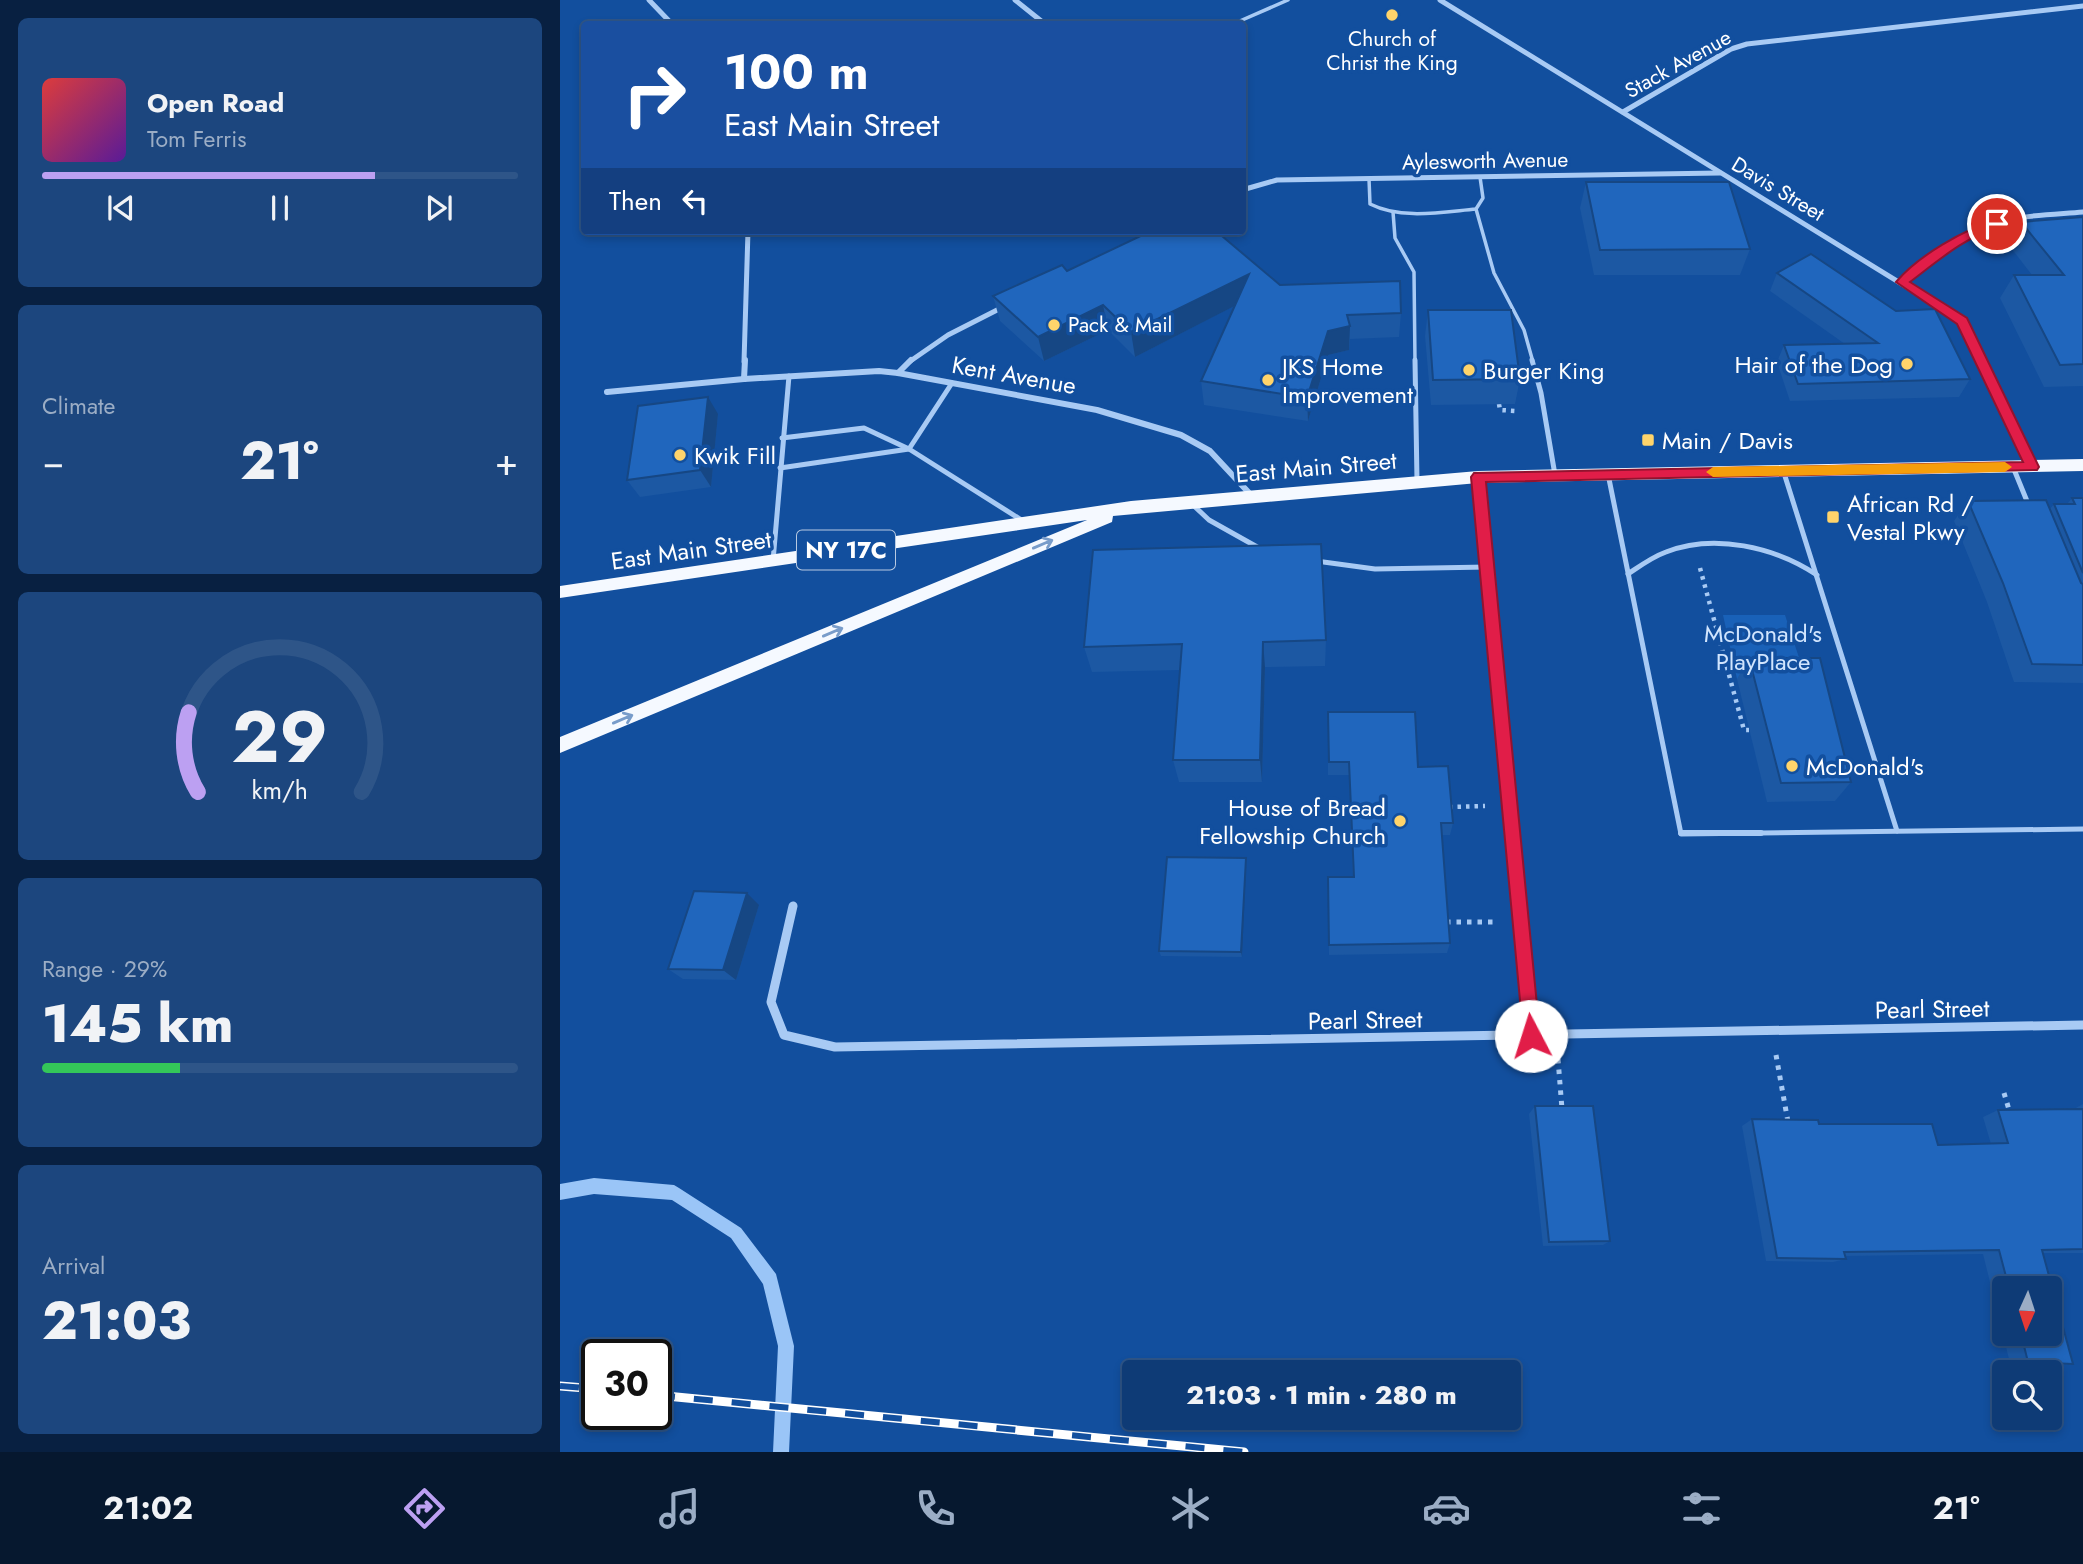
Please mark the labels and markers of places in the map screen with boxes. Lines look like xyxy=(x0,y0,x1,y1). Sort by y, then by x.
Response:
marker: Church of Christ the King xyxy=(1384,7,1400,23)
place label: Church of Christ the King xyxy=(1326,24,1458,78)
pin xyxy=(1967,194,2027,254)
place label: Pack & Mail xyxy=(1068,310,1172,340)
marker: Pack & Mail xyxy=(1046,317,1062,333)
place label: Hair of the Dog xyxy=(1734,347,1893,382)
place label: JKS Home Improvement xyxy=(1279,349,1413,412)
place label: Burger King xyxy=(1483,353,1604,388)
marker: Hair of the Dog xyxy=(1899,356,1915,372)
marker: Burger King xyxy=(1461,362,1477,378)
marker: JKS Home Improvement xyxy=(1260,372,1276,388)
place label: Main / Davis xyxy=(1662,423,1793,458)
marker: Main / Davis xyxy=(1640,432,1656,448)
place label: Kwik Fill xyxy=(694,438,776,473)
marker: Kwik Fill xyxy=(672,447,688,463)
place label: African Rd / Vestal Pkwy xyxy=(1847,486,1974,549)
marker: African Rd / Vestal Pkwy xyxy=(1825,509,1841,525)
place label: McDonald's xyxy=(1806,749,1924,784)
marker: McDonald's xyxy=(1784,758,1800,774)
place label: House of Bread Fellowship Church xyxy=(1199,790,1386,853)
marker: House of Bread Fellowship Church xyxy=(1392,813,1408,829)

